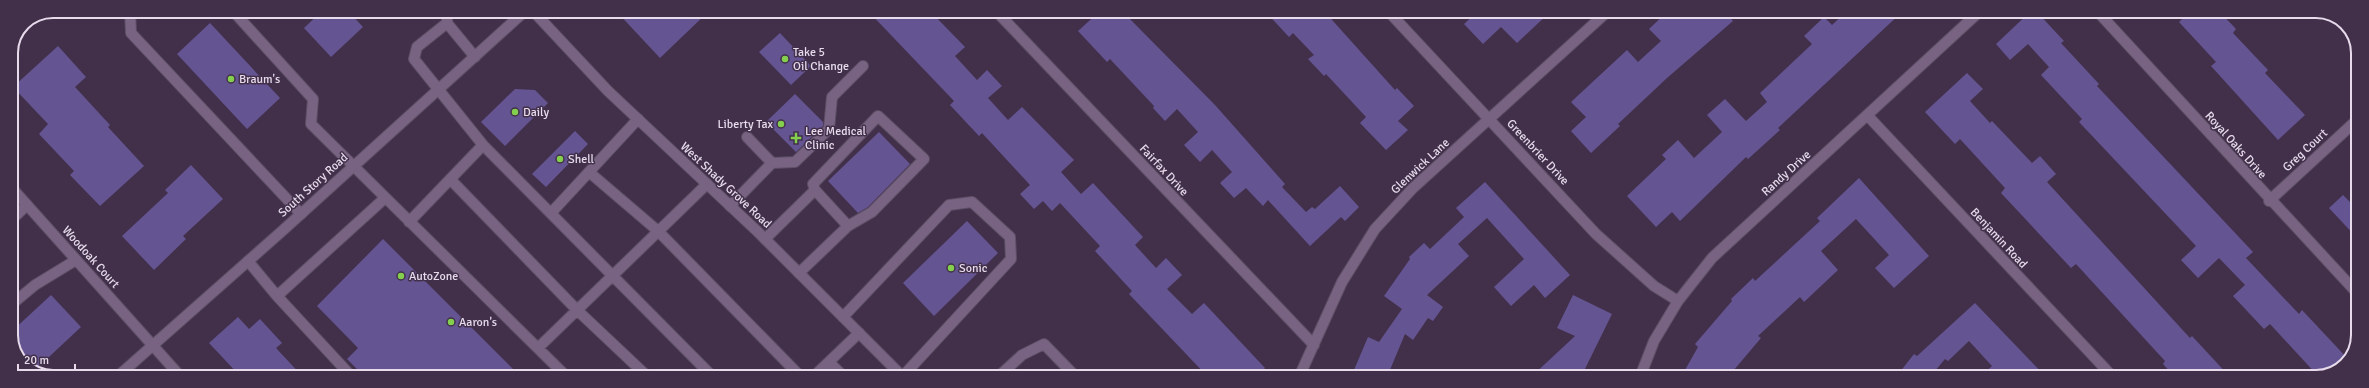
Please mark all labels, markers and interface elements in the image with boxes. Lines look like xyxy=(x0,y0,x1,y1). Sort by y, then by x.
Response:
place label: Take 5 Oil Change xyxy=(793,45,849,74)
marker: Take 5 Oil Change xyxy=(780,54,790,64)
place label: Braum's xyxy=(239,72,280,87)
marker: Braum's xyxy=(226,74,236,84)
place label: Daily xyxy=(523,105,549,120)
marker: Daily xyxy=(510,107,520,117)
street label: Royal Oaks Drive xyxy=(2201,109,2270,182)
street label: Greenbrier Drive xyxy=(1503,116,1572,188)
place label: Liberty Tax xyxy=(718,117,773,132)
marker: Liberty Tax xyxy=(776,119,786,129)
place label: Lee Medical Clinic xyxy=(805,124,867,153)
street label: Greg Court xyxy=(2280,126,2331,175)
marker: Lee Medical Clinic xyxy=(790,132,802,144)
street label: Glenwick Lane xyxy=(1388,135,1453,197)
street label: West Shady Grove Road xyxy=(677,139,774,232)
street label: Fairfax Drive xyxy=(1136,141,1191,199)
street label: Randy Drive xyxy=(1759,147,1814,199)
street label: South Story Road xyxy=(275,150,351,221)
place label: Shell xyxy=(568,152,595,167)
marker: Shell xyxy=(555,154,565,164)
street label: Benjamin Road xyxy=(1967,205,2030,272)
street label: Woodoak Court xyxy=(59,223,122,291)
place label: Sonic xyxy=(959,261,988,276)
marker: Sonic xyxy=(946,263,956,273)
place label: AutoZone xyxy=(409,269,458,284)
marker: AutoZone xyxy=(396,271,406,281)
place label: Aaron's xyxy=(459,315,497,330)
marker: Aaron's xyxy=(446,317,456,327)
scale bar xyxy=(18,346,75,372)
text: 20 m xyxy=(24,353,49,368)

